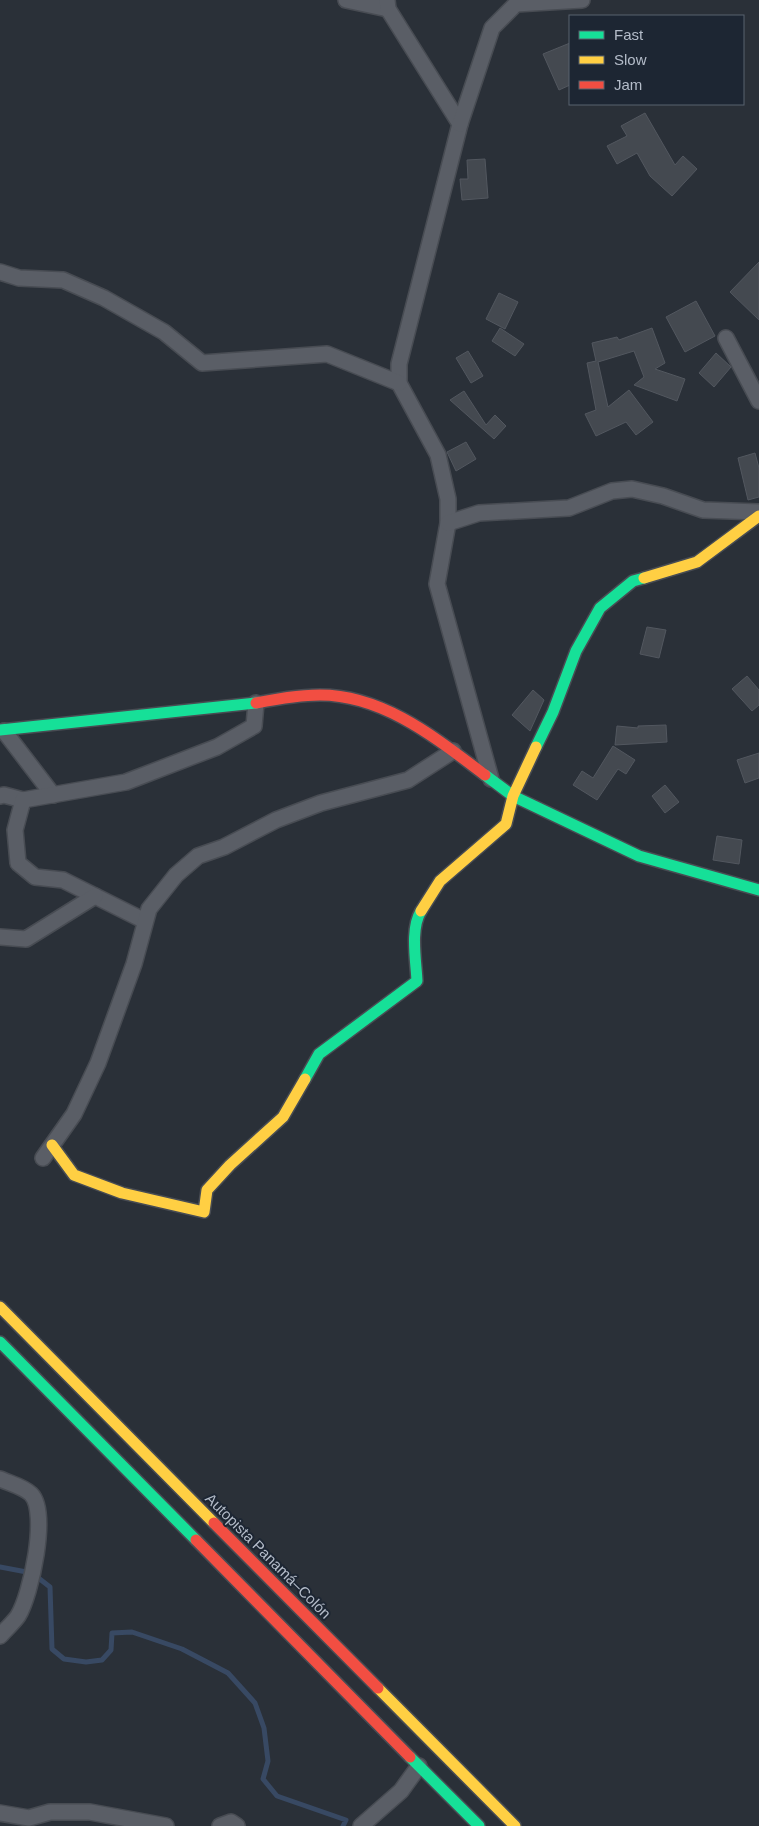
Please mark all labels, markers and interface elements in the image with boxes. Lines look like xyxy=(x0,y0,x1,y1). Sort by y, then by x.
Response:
legend xyxy=(569,15,744,105)
text: Fast xyxy=(614,26,644,43)
text: Slow xyxy=(614,51,647,68)
text: Jam xyxy=(614,76,642,93)
street label: Autopista Panamá–Colón xyxy=(202,1489,335,1622)

